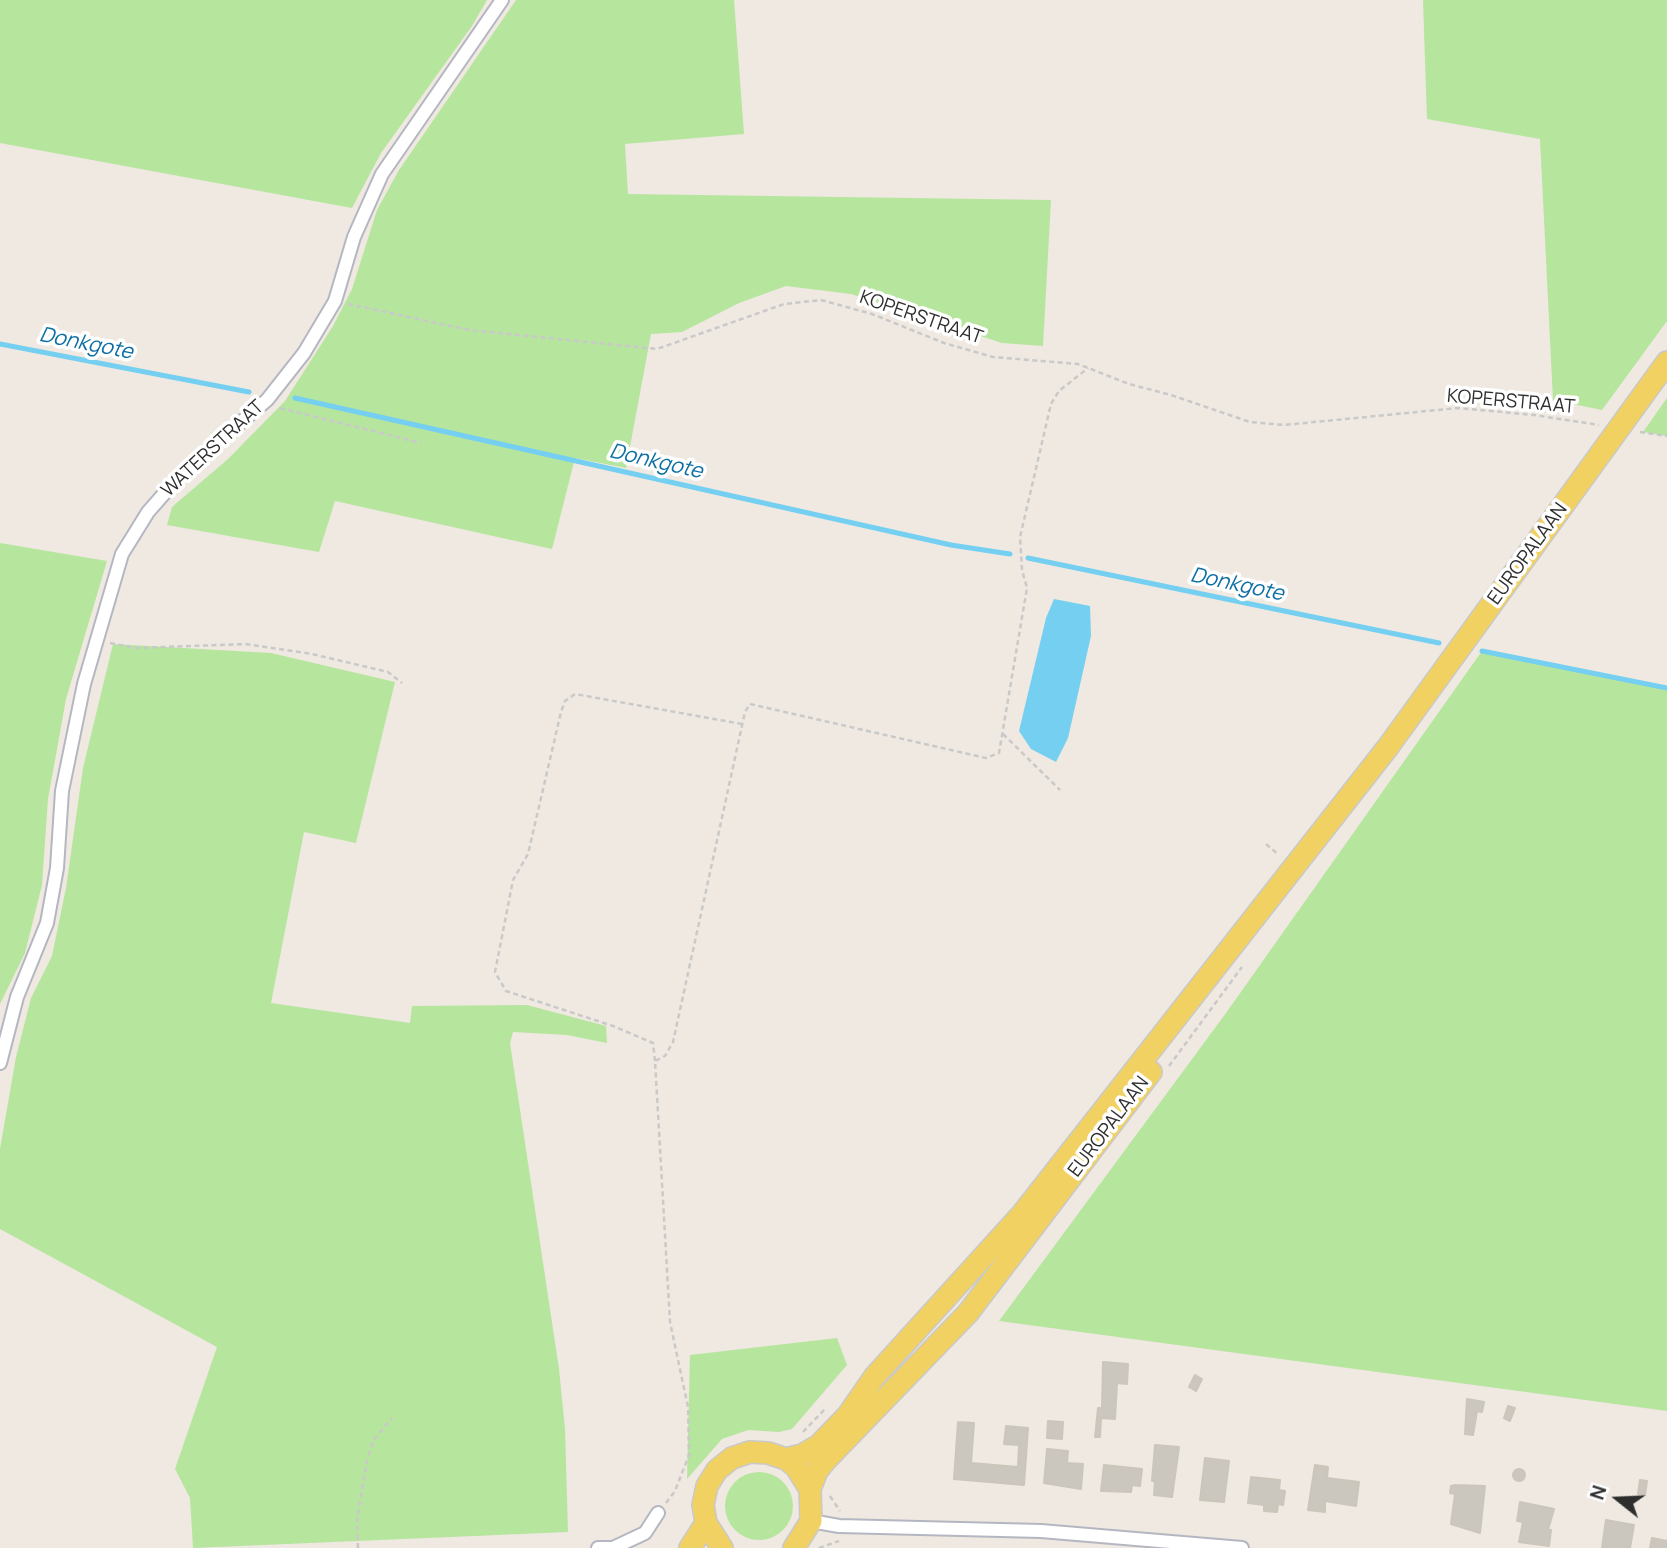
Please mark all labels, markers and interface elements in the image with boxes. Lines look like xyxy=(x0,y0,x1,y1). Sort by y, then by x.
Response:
street label: KOPERSTRAAT xyxy=(856,286,986,350)
water label: Donkgote xyxy=(37,323,135,365)
street label: KOPERSTRAAT xyxy=(1446,385,1576,419)
street label: WATERSTRAAT xyxy=(157,396,269,502)
water label: Donkgote xyxy=(607,439,705,485)
street label: EUROPALAAN xyxy=(1484,499,1572,609)
water label: Donkgote xyxy=(1188,563,1286,607)
street label: EUROPALAAN xyxy=(1064,1072,1154,1182)
north arrow xyxy=(1583,1464,1653,1534)
text: N xyxy=(1584,1482,1613,1503)

